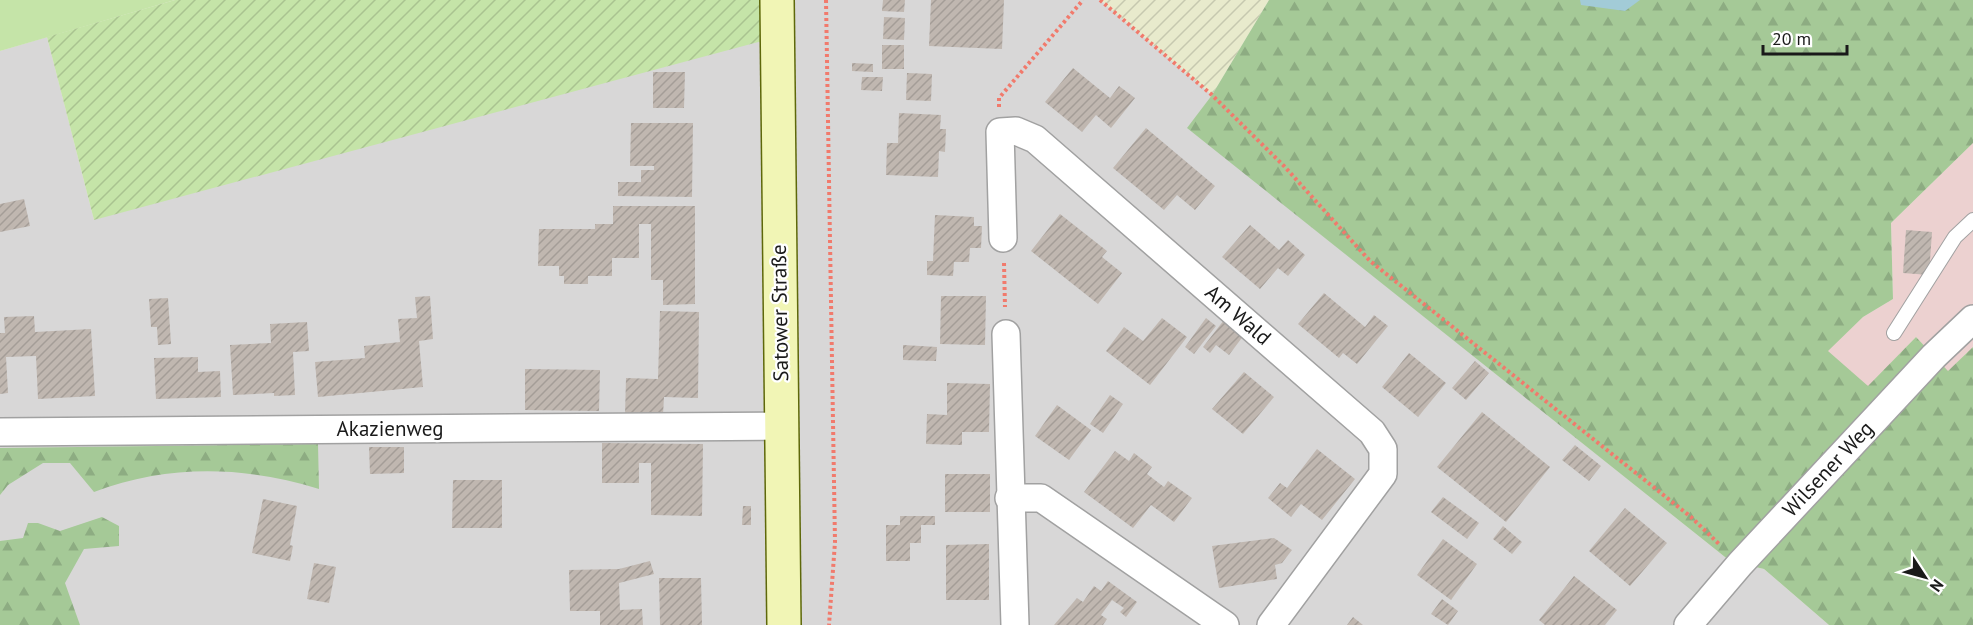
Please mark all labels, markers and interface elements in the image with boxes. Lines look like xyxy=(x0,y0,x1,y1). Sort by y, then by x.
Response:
scale bar xyxy=(1763,18,1847,56)
text: 20 m xyxy=(1772,27,1811,50)
street label: Satower Straße xyxy=(765,244,794,382)
street label: Am Wald xyxy=(1200,279,1277,351)
street label: Akazienweg xyxy=(337,415,443,442)
street label: Wilsener Weg xyxy=(1776,415,1879,522)
north arrow xyxy=(1895,547,1955,607)
text: N xyxy=(1926,576,1948,596)

